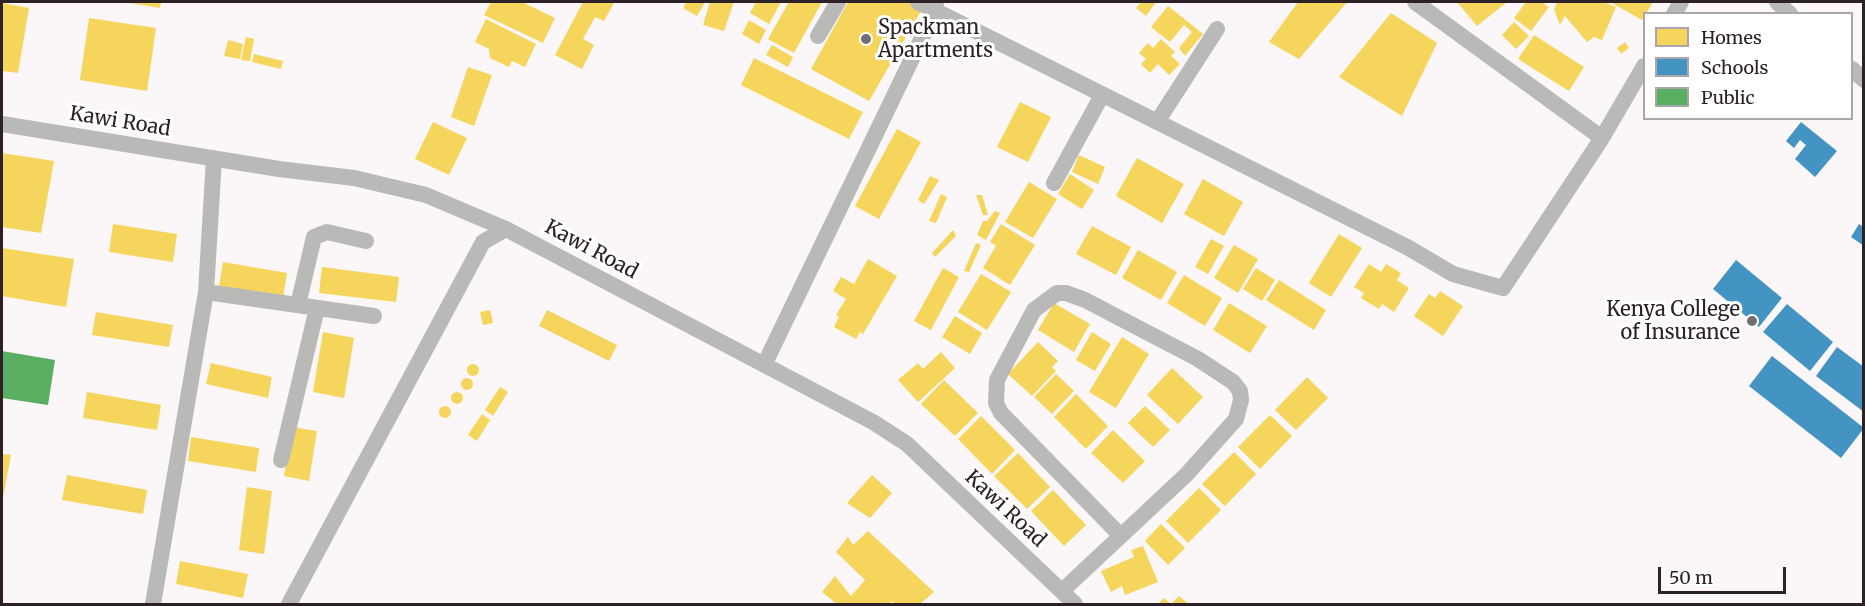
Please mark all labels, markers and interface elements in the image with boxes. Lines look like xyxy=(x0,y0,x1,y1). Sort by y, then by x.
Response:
legend xyxy=(1643,12,1853,120)
place label: Spackman Apartments xyxy=(878,16,993,63)
text: Homes xyxy=(1701,26,1762,49)
marker: Spackman Apartments xyxy=(859,32,873,46)
text: Schools xyxy=(1701,56,1768,79)
text: Public xyxy=(1701,86,1755,109)
street label: Kawi Road xyxy=(68,102,172,142)
street label: Kawi Road xyxy=(540,216,642,284)
place label: Kenya College of Insurance xyxy=(1606,298,1740,345)
marker: Kenya College of Insurance xyxy=(1745,314,1759,328)
street label: Kawi Road xyxy=(960,466,1050,552)
scale bar xyxy=(1661,555,1788,593)
text: 50 m xyxy=(1669,566,1713,589)

